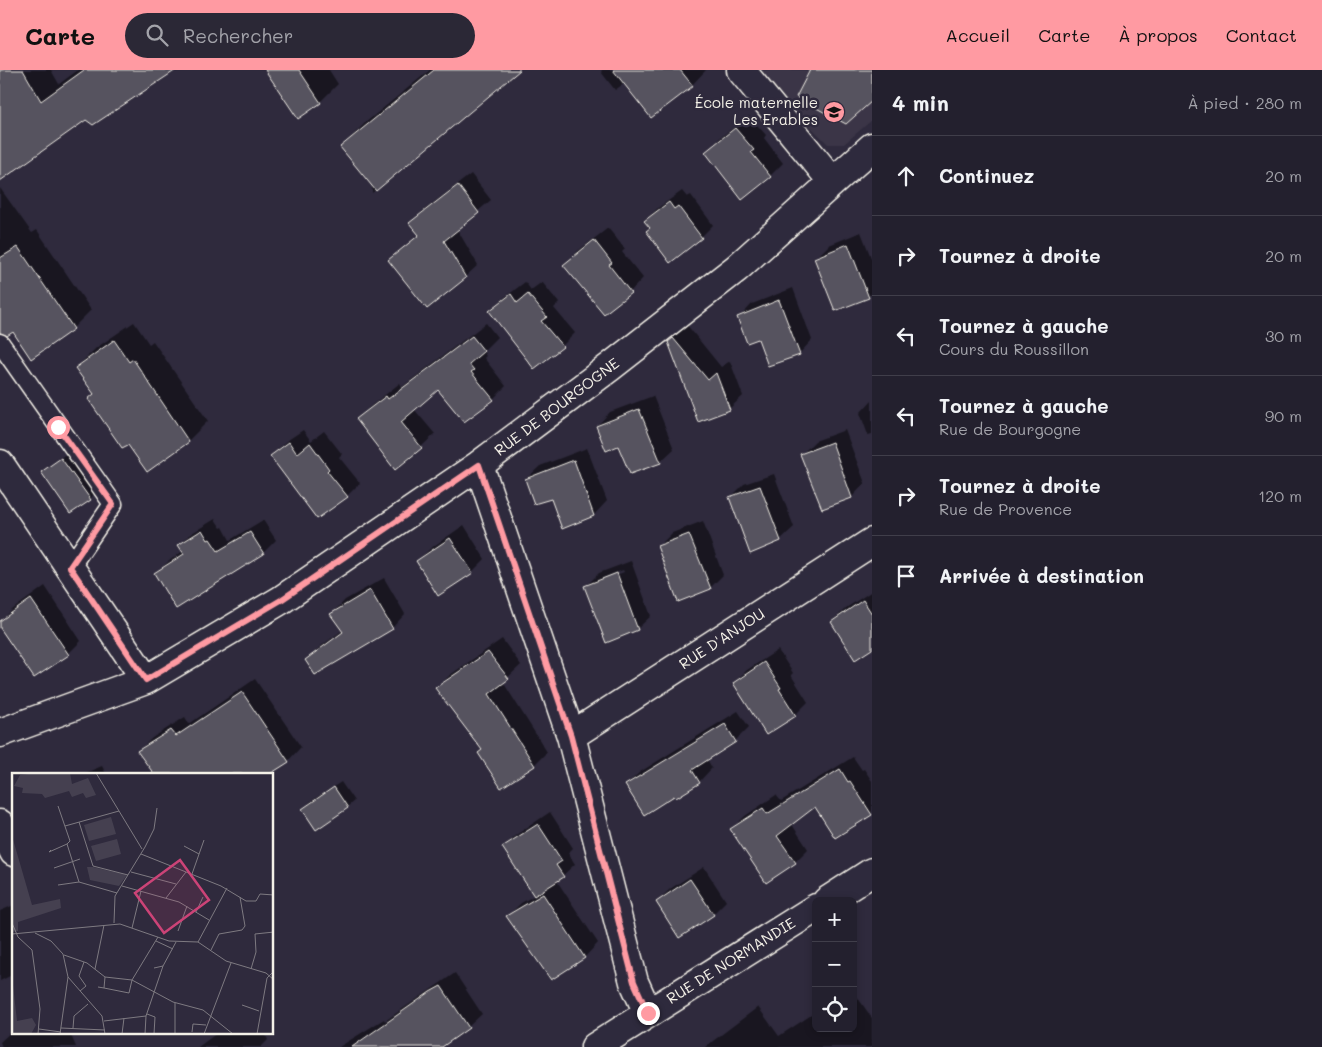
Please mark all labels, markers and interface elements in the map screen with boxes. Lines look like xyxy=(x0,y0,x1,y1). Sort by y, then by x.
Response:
search box xyxy=(125,13,475,58)
text: Carte xyxy=(25,20,95,51)
icon: search xyxy=(143,21,171,49)
text: Rechercher xyxy=(183,23,293,48)
text: Accueil xyxy=(945,23,1010,47)
text: Carte xyxy=(1038,23,1090,47)
text: À propos xyxy=(1118,23,1198,47)
text: Contact xyxy=(1226,23,1297,47)
text: 4 min xyxy=(892,89,949,116)
place label: École maternelle Les Erables xyxy=(695,92,818,129)
text: À pied · 280 m xyxy=(1187,92,1302,113)
school or university icon: École maternelle Les Erables xyxy=(822,100,846,124)
icon: ahead xyxy=(892,162,920,190)
text: Continuez xyxy=(939,163,1034,188)
text: 20 m xyxy=(1265,165,1302,186)
icon: right xyxy=(892,242,920,270)
text: Tournez à droite xyxy=(939,243,1101,268)
text: 20 m xyxy=(1265,245,1302,266)
text: Tournez à gauche xyxy=(939,313,1108,338)
icon: left xyxy=(892,322,920,350)
text: 30 m xyxy=(1265,325,1302,346)
text: Cours du Roussillon xyxy=(939,338,1089,359)
street label: RUE DE BOURGOGNE xyxy=(490,352,623,460)
text: Tournez à gauche xyxy=(939,393,1108,418)
icon: left xyxy=(892,402,920,430)
text: 90 m xyxy=(1265,405,1302,426)
route start xyxy=(47,416,70,439)
text: Rue de Bourgogne xyxy=(939,418,1081,439)
text: Tournez à droite xyxy=(939,473,1101,498)
icon: right xyxy=(892,482,920,510)
text: 120 m xyxy=(1258,485,1302,506)
text: Rue de Provence xyxy=(939,498,1072,519)
icon: arrive xyxy=(892,562,920,590)
text: Arrivée à destination xyxy=(939,563,1144,588)
street label: RUE D'ANJOU xyxy=(675,603,768,673)
inset map xyxy=(12,773,274,1034)
map controls xyxy=(812,897,857,1032)
button: + xyxy=(812,897,857,942)
street label: RUE DE NORMANDIE xyxy=(662,912,799,1008)
button: − xyxy=(812,942,857,987)
button: locate xyxy=(812,987,857,1032)
route end xyxy=(637,1002,660,1025)

